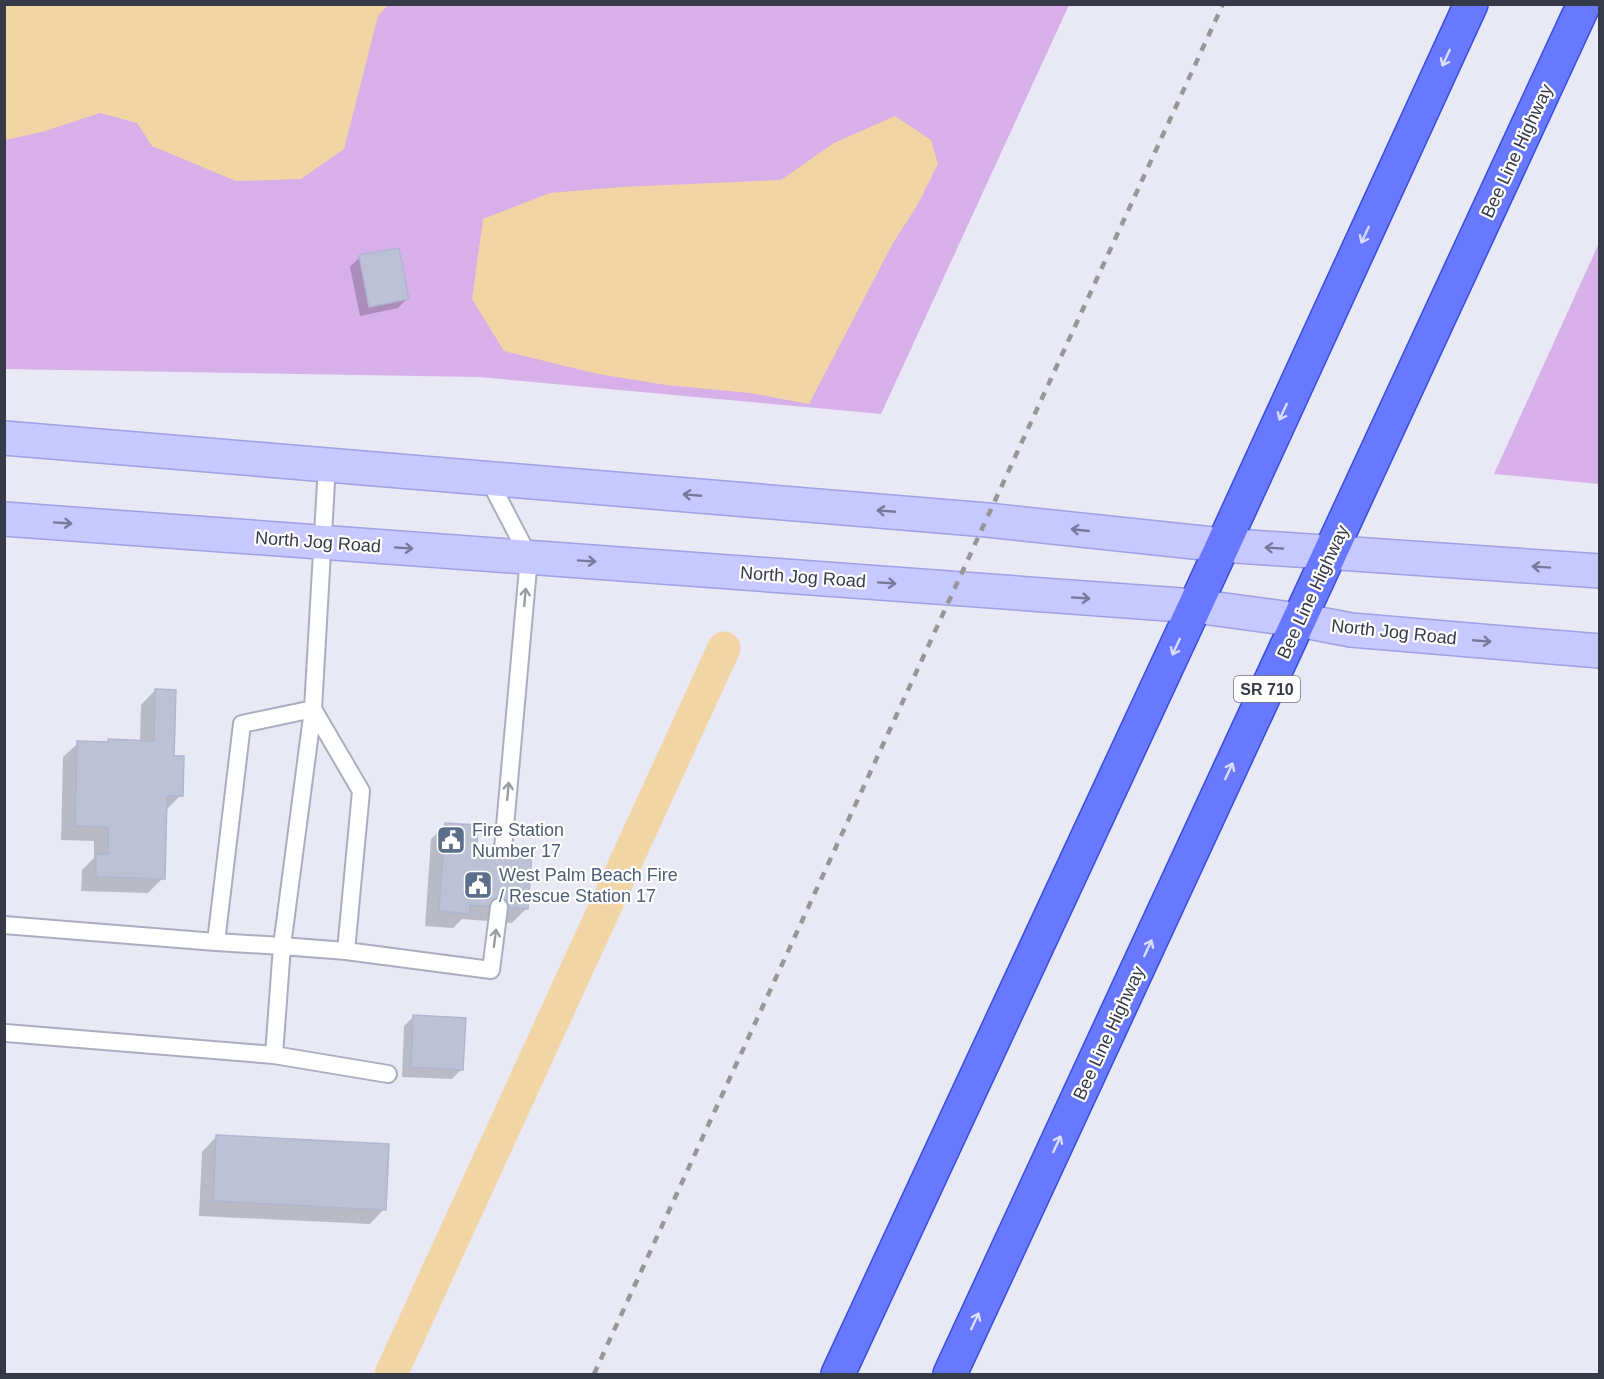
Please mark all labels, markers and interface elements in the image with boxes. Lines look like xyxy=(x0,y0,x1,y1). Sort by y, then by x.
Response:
one-way arrow xyxy=(1440,48,1451,66)
street label: Bee Line Highway xyxy=(1477,81,1557,221)
one-way arrow xyxy=(1358,225,1370,243)
one-way arrow xyxy=(1277,403,1288,421)
one-way arrow xyxy=(682,489,702,500)
one-way arrow xyxy=(877,505,897,516)
one-way arrow xyxy=(52,518,72,529)
street label: Bee Line Highway xyxy=(1273,522,1353,662)
one-way arrow xyxy=(1071,524,1091,535)
street label: North Jog Road xyxy=(254,528,382,556)
one-way arrow xyxy=(1265,542,1285,553)
one-way arrow xyxy=(393,543,413,554)
one-way arrow xyxy=(577,556,597,567)
one-way arrow xyxy=(1532,561,1552,572)
street label: North Jog Road xyxy=(739,563,867,591)
one-way arrow xyxy=(876,578,896,589)
one-way arrow xyxy=(520,587,531,607)
one-way arrow xyxy=(1071,592,1090,603)
street label: North Jog Road xyxy=(1330,615,1458,649)
one-way arrow xyxy=(1472,636,1492,647)
one-way arrow xyxy=(1170,637,1182,655)
road number: SR 710 xyxy=(1234,676,1300,702)
one-way arrow xyxy=(1224,763,1236,781)
one-way arrow xyxy=(503,782,514,802)
place label: Fire Station Number 17 xyxy=(472,820,564,861)
public building icon: Fire Station Number 17 xyxy=(435,824,467,856)
place label: West Palm Beach Fire / Rescue Station 17 xyxy=(499,865,678,906)
public building icon: West Palm Beach Fire / Rescue Station 17 xyxy=(462,869,494,901)
one-way arrow xyxy=(490,929,501,949)
one-way arrow xyxy=(1142,940,1154,958)
street label: Bee Line Highway xyxy=(1069,963,1149,1103)
one-way arrow xyxy=(1051,1136,1063,1154)
one-way arrow xyxy=(970,1313,981,1331)

